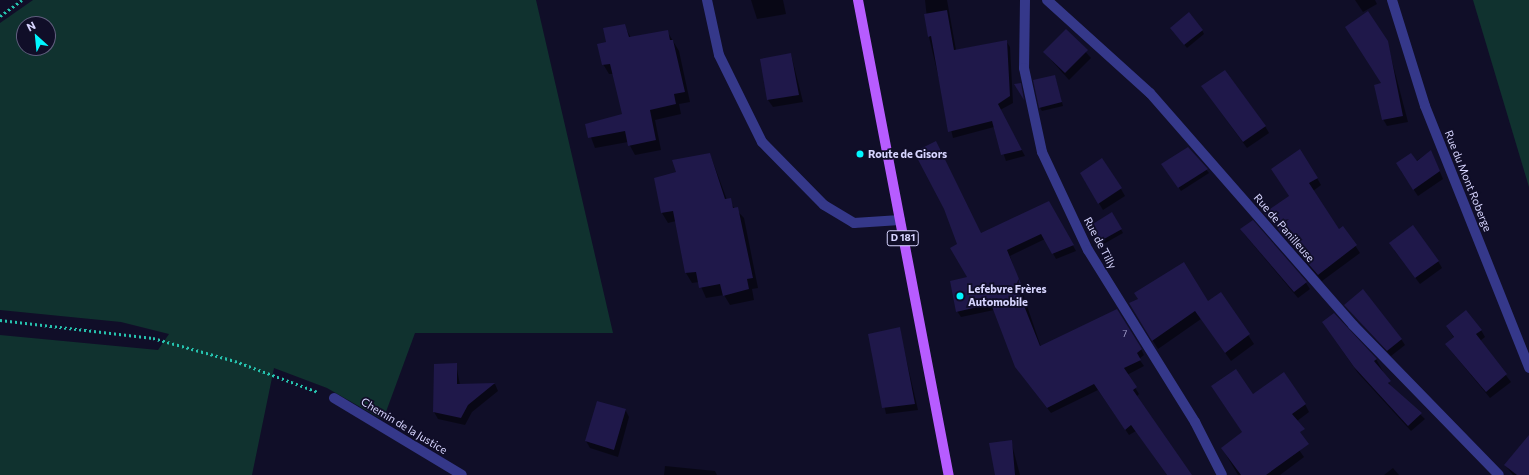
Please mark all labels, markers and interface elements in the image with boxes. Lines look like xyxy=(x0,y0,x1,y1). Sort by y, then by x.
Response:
north arrow xyxy=(16,16,56,56)
text: N xyxy=(24,18,37,33)
street label: Rue du Mont Roberge xyxy=(1442,129,1494,233)
place label: Route de Gisors xyxy=(868,147,947,161)
marker: Route de Gisors xyxy=(855,149,865,159)
street label: Rue de Panilleuse xyxy=(1251,191,1317,265)
street label: Rue de Tilly xyxy=(1081,215,1119,271)
road number: D 181 xyxy=(886,230,920,246)
place label: Lefebvre Frères Automobile xyxy=(968,283,1047,309)
marker: Lefebvre Frères Automobile xyxy=(955,291,965,301)
house number: 7 xyxy=(1123,329,1127,339)
street label: Chemin de la Justice xyxy=(358,395,450,457)

